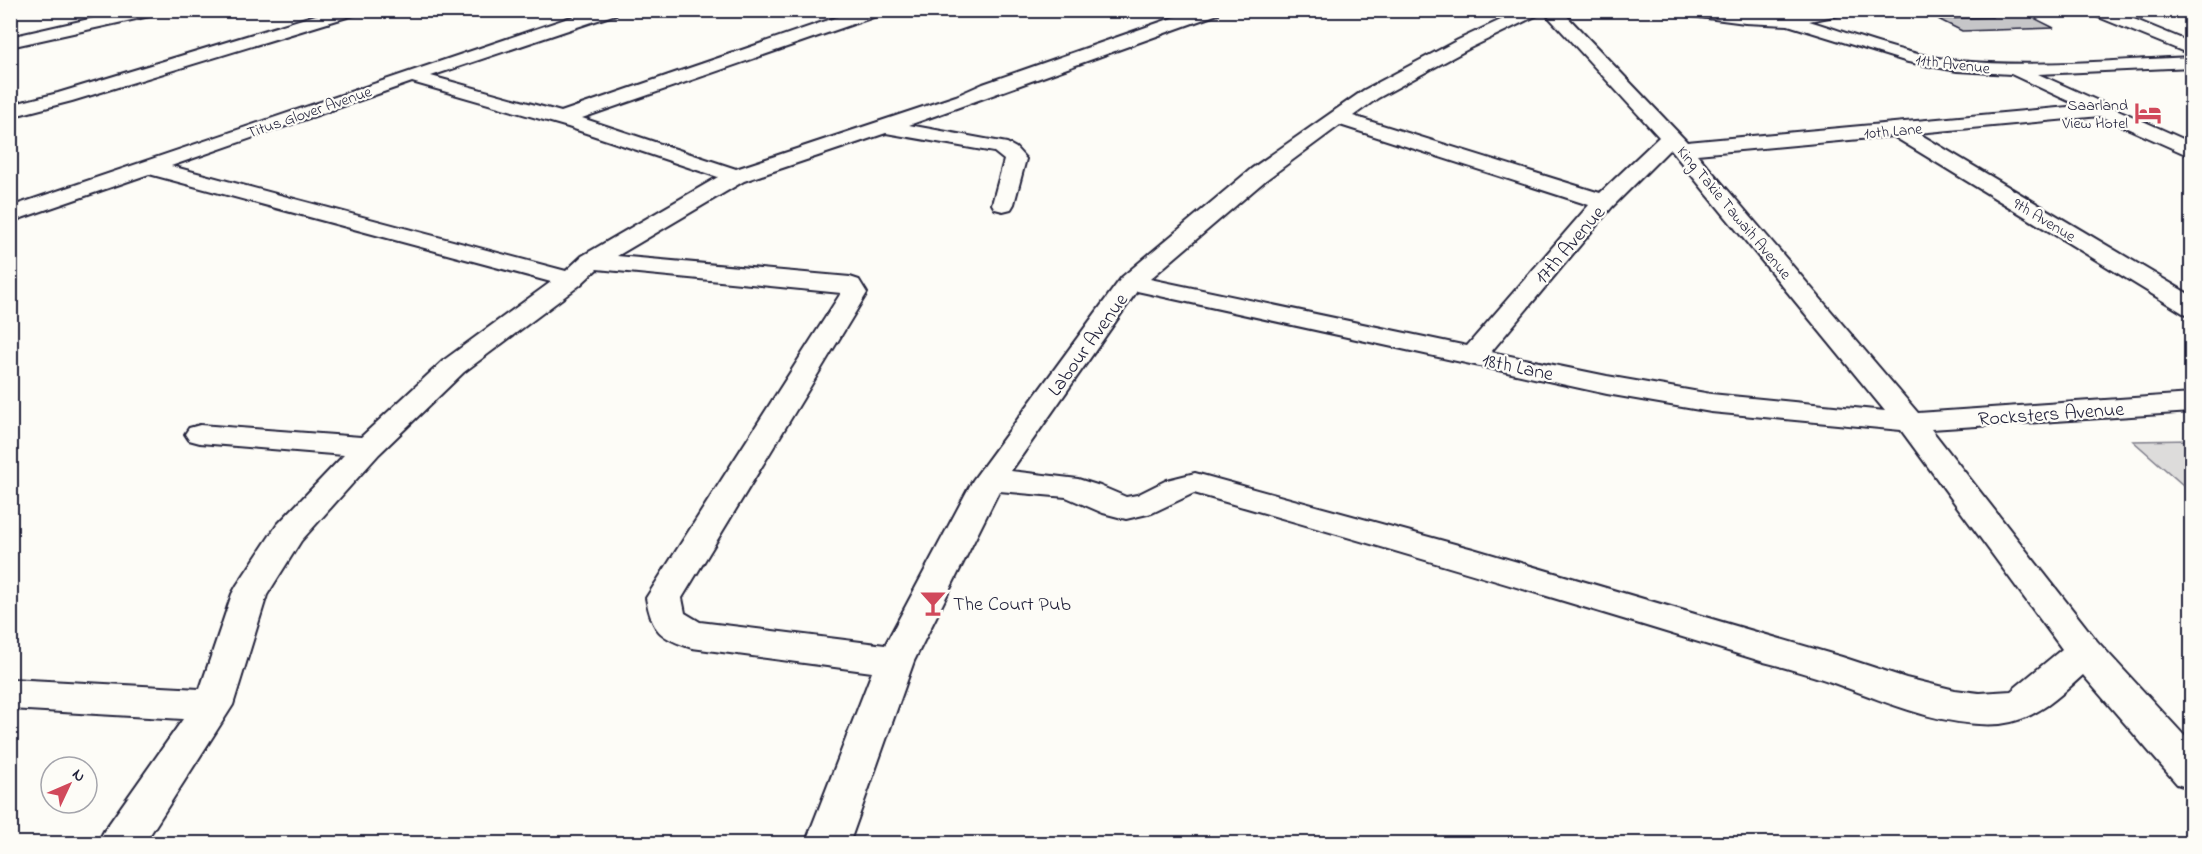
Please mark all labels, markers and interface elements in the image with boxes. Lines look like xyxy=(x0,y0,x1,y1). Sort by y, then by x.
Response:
street label: 11th Avenue xyxy=(1914,49,1992,82)
street label: Titus Glover Avenue xyxy=(244,80,376,145)
place label: Saarland View Hotel xyxy=(2061,94,2128,136)
hotel icon: Saarland View Hotel xyxy=(2133,98,2163,128)
street label: 10th Lane xyxy=(1863,117,1924,147)
street label: King Takie Tawaih Avenue xyxy=(1670,141,1797,286)
street label: 9th Avenue xyxy=(2008,192,2081,249)
street label: 17th Avenue xyxy=(1529,200,1613,291)
street label: Labour Avenue xyxy=(1042,288,1136,403)
street label: 18th Lane xyxy=(1479,347,1556,390)
street label: Rocksters Avenue xyxy=(1977,396,2125,435)
bar icon: The Court Pub xyxy=(918,588,948,618)
place label: The Court Pub xyxy=(953,591,1071,620)
north arrow xyxy=(39,755,99,815)
text: N xyxy=(66,764,91,788)

